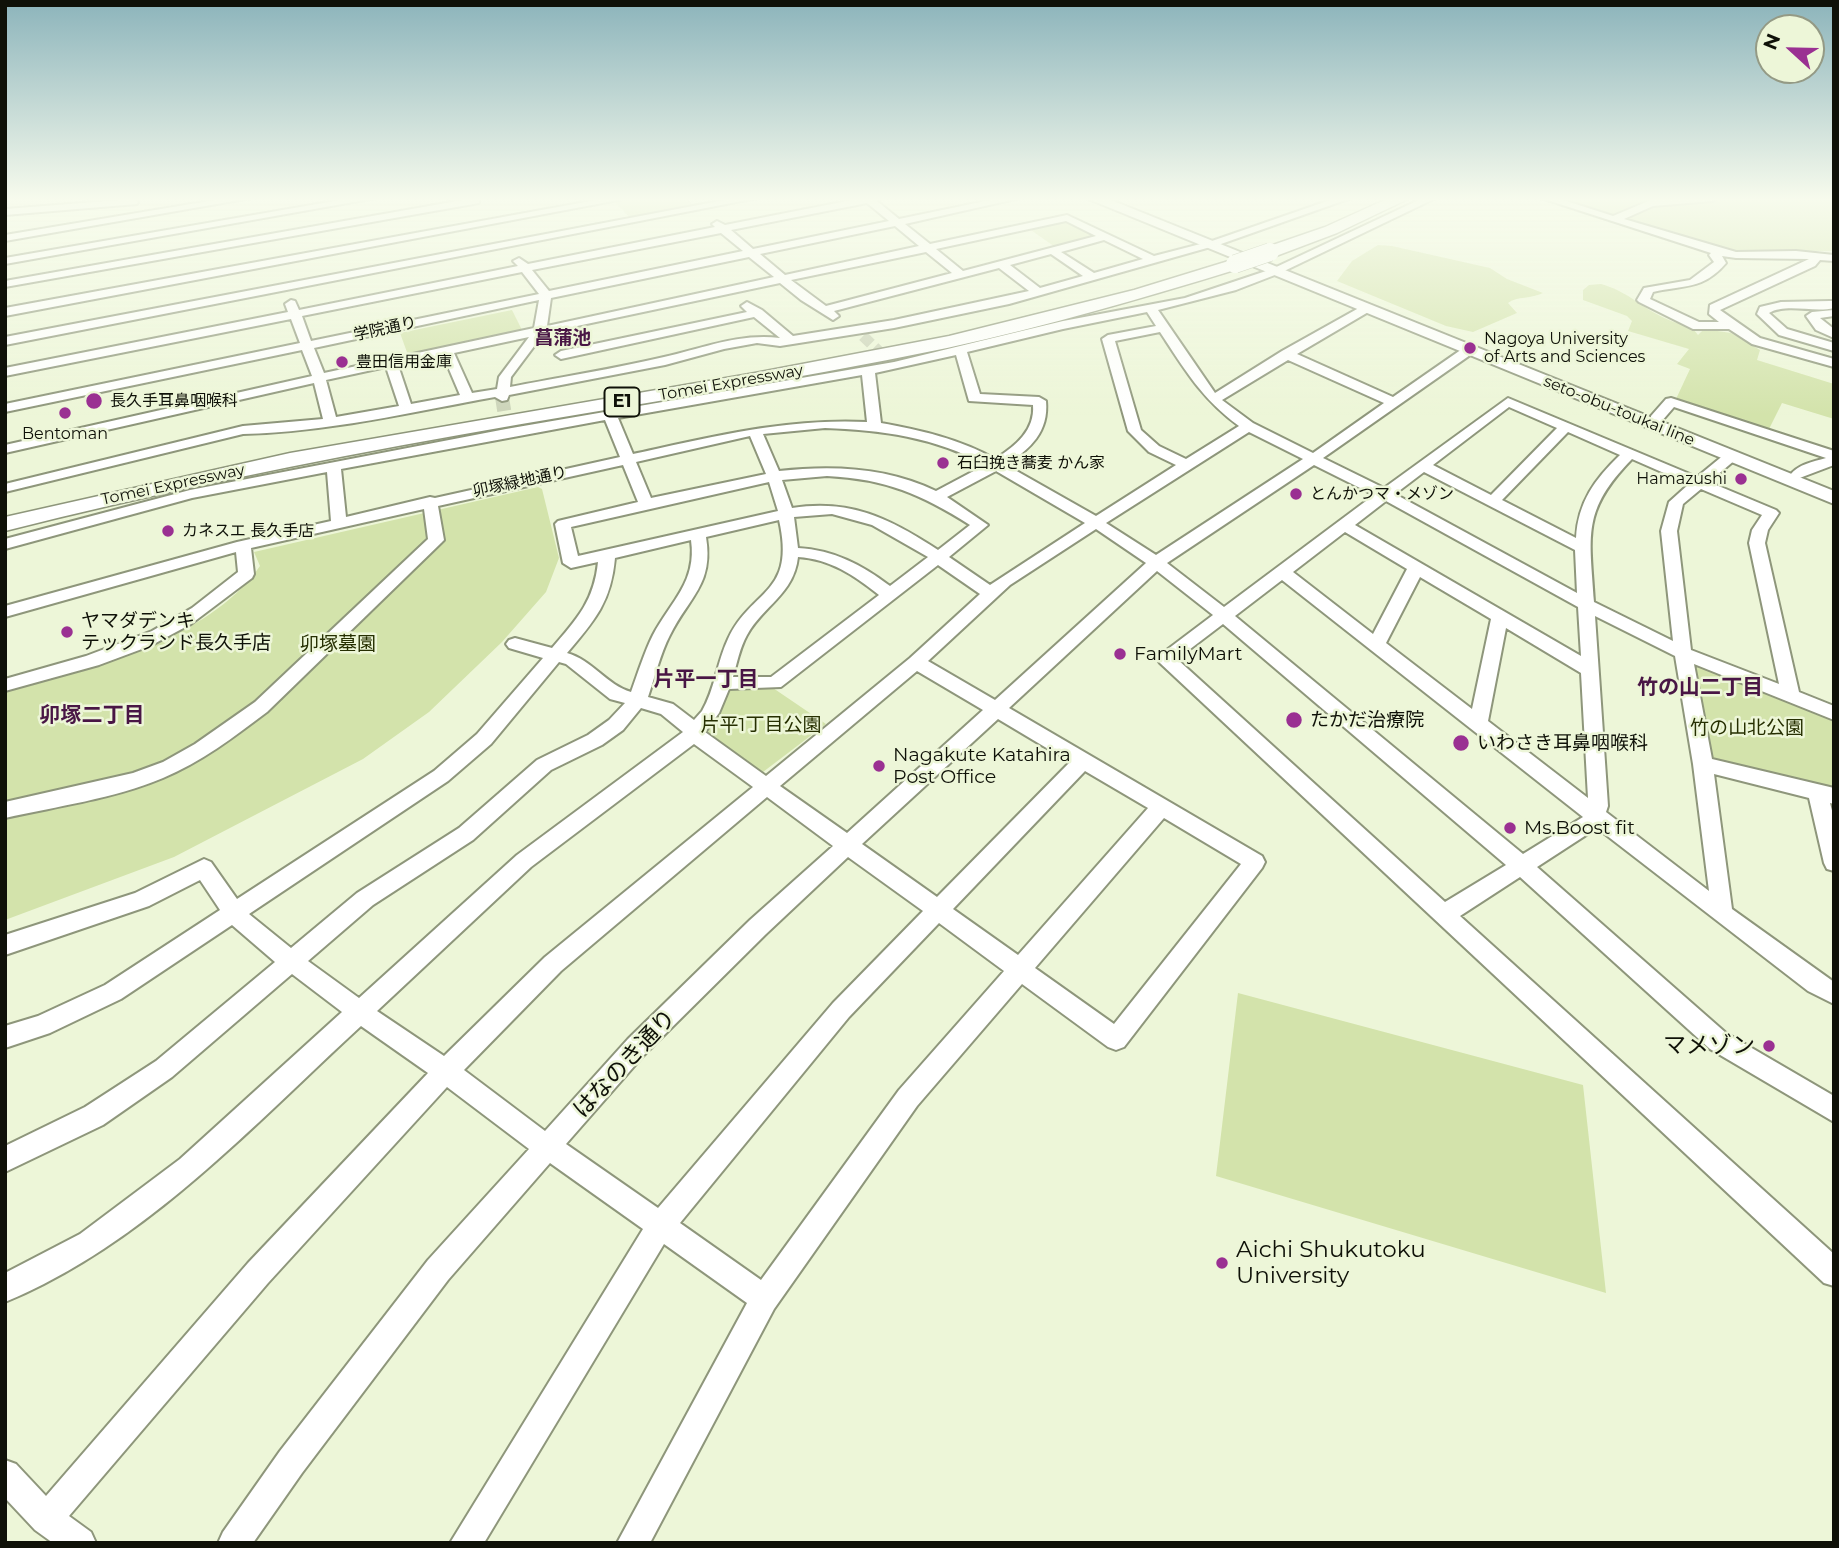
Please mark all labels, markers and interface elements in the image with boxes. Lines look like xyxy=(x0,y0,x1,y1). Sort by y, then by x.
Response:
north arrow xyxy=(1755,14,1825,84)
text: N xyxy=(1758,30,1785,53)
street label: 学院通り xyxy=(352,313,418,345)
district label: 菖蒲池 xyxy=(535,327,591,349)
place label: Nagoya University of Arts and Sciences xyxy=(1484,329,1645,367)
marker: Nagoya University of Arts and Sciences xyxy=(1462,340,1478,356)
place label: 豊田信用金庫 xyxy=(356,352,452,372)
marker: 豊田信用金庫 xyxy=(334,354,350,370)
street label: Tomei Expressway xyxy=(657,361,805,405)
street label: seto-obu-toukai line xyxy=(1541,372,1697,450)
road number: E1 xyxy=(604,388,640,416)
marker: 長久手耳鼻咽喉科 xyxy=(84,391,104,411)
place label: 長久手耳鼻咽喉科 xyxy=(110,391,238,411)
marker: Bentoman xyxy=(57,405,73,421)
place label: Bentoman xyxy=(22,424,108,444)
place label: 石臼挽き蕎麦 かん家 xyxy=(957,453,1105,473)
marker: 石臼挽き蕎麦 かん家 xyxy=(935,455,951,471)
street label: Tomei Expressway xyxy=(99,460,247,510)
street label: 卯塚緑地通り xyxy=(471,463,569,501)
place label: Hamazushi xyxy=(1636,469,1727,489)
marker: Hamazushi xyxy=(1733,471,1749,487)
place label: とんかつマ・メゾン xyxy=(1310,484,1454,504)
marker: とんかつマ・メゾン xyxy=(1288,486,1304,502)
place label: カネスエ 長久手店 xyxy=(182,521,314,541)
marker: カネスエ 長久手店 xyxy=(160,523,176,539)
place label: ヤマダデンキ テックランド長久手店 xyxy=(81,610,271,654)
marker: ヤマダデンキ テックランド長久手店 xyxy=(59,624,75,640)
park label: 卯塚墓園 xyxy=(300,633,376,655)
place label: FamilyMart xyxy=(1134,643,1242,665)
marker: FamilyMart xyxy=(1112,646,1128,662)
district label: 片平一丁目 xyxy=(654,667,758,693)
district label: 竹の山二丁目 xyxy=(1637,675,1763,701)
district label: 卯塚二丁目 xyxy=(40,703,144,729)
place label: たかだ治療院 xyxy=(1310,709,1424,731)
marker: たかだ治療院 xyxy=(1284,710,1304,730)
park label: 片平1丁目公園 xyxy=(701,714,821,736)
park label: 竹の山北公園 xyxy=(1690,717,1804,739)
place label: いわさき耳鼻咽喉科 xyxy=(1477,732,1648,754)
marker: いわさき耳鼻咽喉科 xyxy=(1451,733,1471,753)
place label: Nagakute Katahira Post Office xyxy=(893,744,1071,788)
marker: Nagakute Katahira Post Office xyxy=(871,758,887,774)
place label: Ms.Boost fit xyxy=(1524,817,1635,839)
marker: Ms.Boost fit xyxy=(1502,820,1518,836)
street label: はなのき通り xyxy=(568,1004,682,1124)
place label: マメゾン xyxy=(1663,1032,1755,1060)
marker: マメゾン xyxy=(1761,1038,1777,1054)
place label: Aichi Shukutoku University xyxy=(1236,1236,1426,1290)
marker: Aichi Shukutoku University xyxy=(1214,1255,1230,1271)

